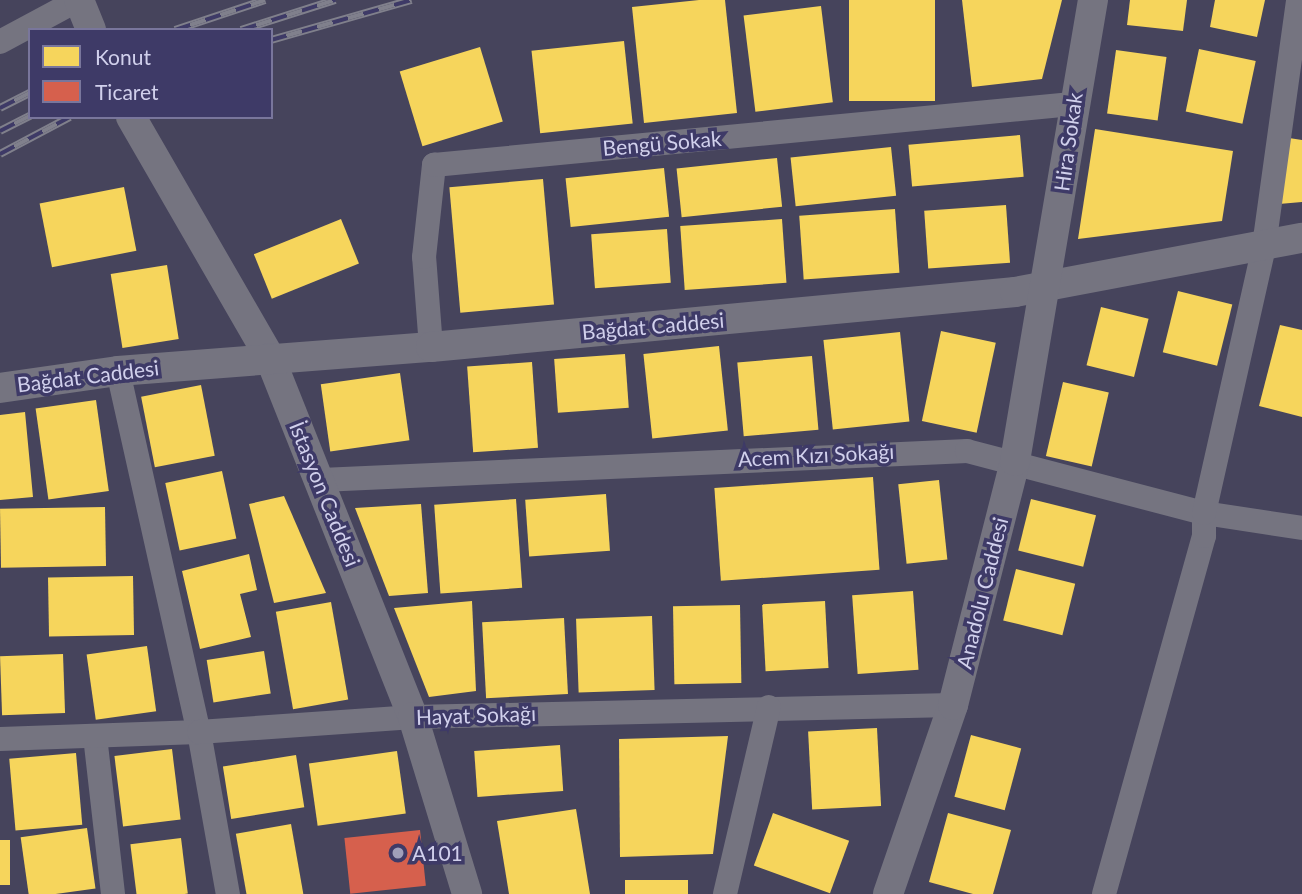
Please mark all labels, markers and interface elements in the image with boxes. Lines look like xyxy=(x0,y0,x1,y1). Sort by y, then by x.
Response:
legend xyxy=(28,28,273,119)
text: Konut xyxy=(95,44,151,69)
text: Ticaret xyxy=(95,79,159,104)
street label: Hira Sokak xyxy=(1049,91,1087,193)
street label: Bengü Sokak xyxy=(602,125,722,161)
street label: Bağdat Caddesi xyxy=(581,307,725,345)
street label: Bağdat Caddesi xyxy=(16,355,160,397)
street label: İstasyon Caddesi xyxy=(284,418,366,570)
street label: Acem Kızı Sokağı xyxy=(737,438,895,472)
street label: Anadolu Caddesi xyxy=(951,515,1013,671)
street label: Hayat Sokağı xyxy=(416,700,536,730)
place label: A101 xyxy=(412,840,463,866)
marker: A101 xyxy=(390,845,406,861)

